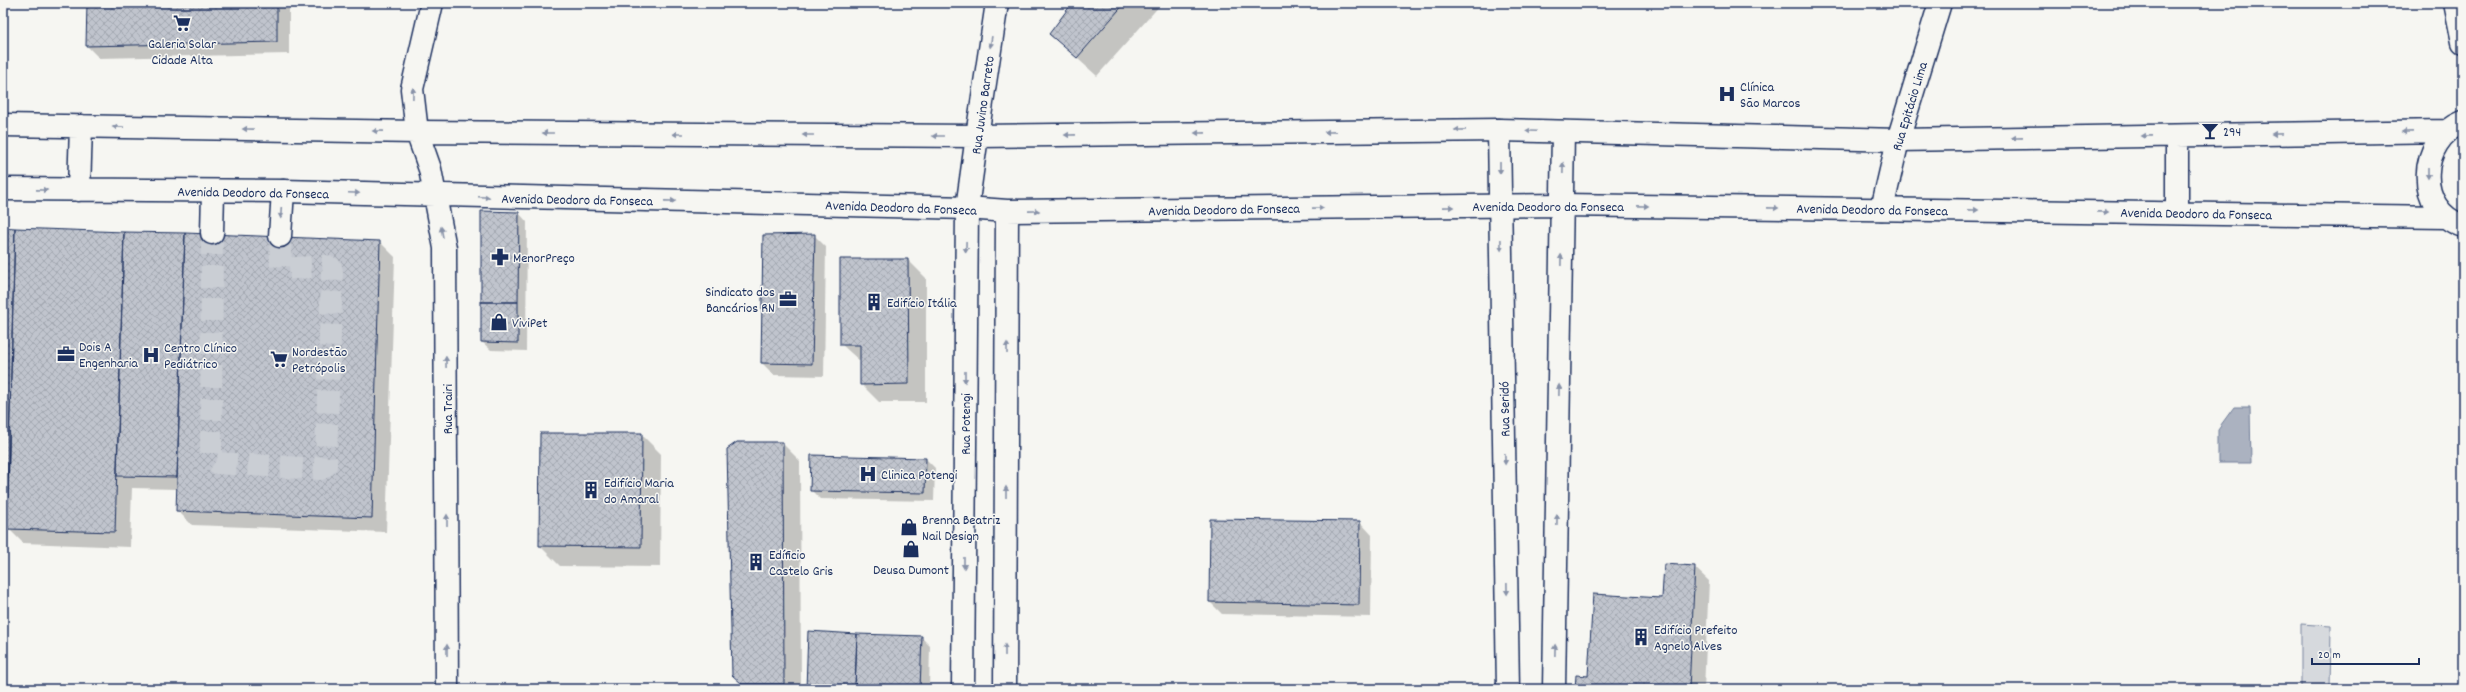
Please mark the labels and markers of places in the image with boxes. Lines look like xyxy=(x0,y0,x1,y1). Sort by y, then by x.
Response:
supermarket icon: Galeria Solar Cidade Alta xyxy=(172,13,192,33)
place label: Galeria Solar Cidade Alta xyxy=(148,35,217,71)
place label: Clínica São Marcos xyxy=(1740,78,1800,114)
hospital icon: Clínica São Marcos xyxy=(1717,84,1737,104)
bar icon: 294 xyxy=(2200,121,2220,141)
place label: 294 xyxy=(2223,123,2241,143)
pharmacy icon: MenorPreço xyxy=(490,247,510,267)
place label: MenorPreço xyxy=(513,249,575,269)
place label: Sindicato dos Bancários RN xyxy=(705,283,775,319)
office icon: Sindicato dos Bancários RN xyxy=(778,289,798,309)
building icon: Edifício Itália xyxy=(864,292,884,312)
place label: Edifício Itália xyxy=(887,294,957,314)
shop icon: ViviPet xyxy=(489,312,509,332)
place label: ViviPet xyxy=(512,314,547,334)
place label: Dois A Engenharia xyxy=(79,338,138,374)
place label: Centro Clínico Pediátrico xyxy=(164,339,237,375)
place label: Nordestão Petrópolis xyxy=(292,343,347,379)
office icon: Dois A Engenharia xyxy=(56,344,76,364)
hospital icon: Centro Clínico Pediátrico xyxy=(141,345,161,365)
supermarket icon: Nordestão Petrópolis xyxy=(269,349,289,369)
hospital icon: Clinica Potengi xyxy=(858,464,878,484)
place label: Clinica Potengi xyxy=(881,466,958,486)
place label: Edifício Maria do Amaral xyxy=(604,474,674,510)
building icon: Edifício Maria do Amaral xyxy=(581,480,601,500)
place label: Brenna Beatriz Nail Design xyxy=(922,511,1001,547)
shop icon: Brenna Beatriz Nail Design xyxy=(899,517,919,537)
shop icon: Deusa Dumont xyxy=(901,539,921,559)
place label: Edíficio Castelo Gris xyxy=(769,546,833,582)
building icon: Edíficio Castelo Gris xyxy=(746,552,766,572)
place label: Deusa Dumont xyxy=(873,561,949,581)
place label: Edifício Prefeito Agnelo Alves xyxy=(1654,621,1737,657)
building icon: Edifício Prefeito Agnelo Alves xyxy=(1631,627,1651,647)

